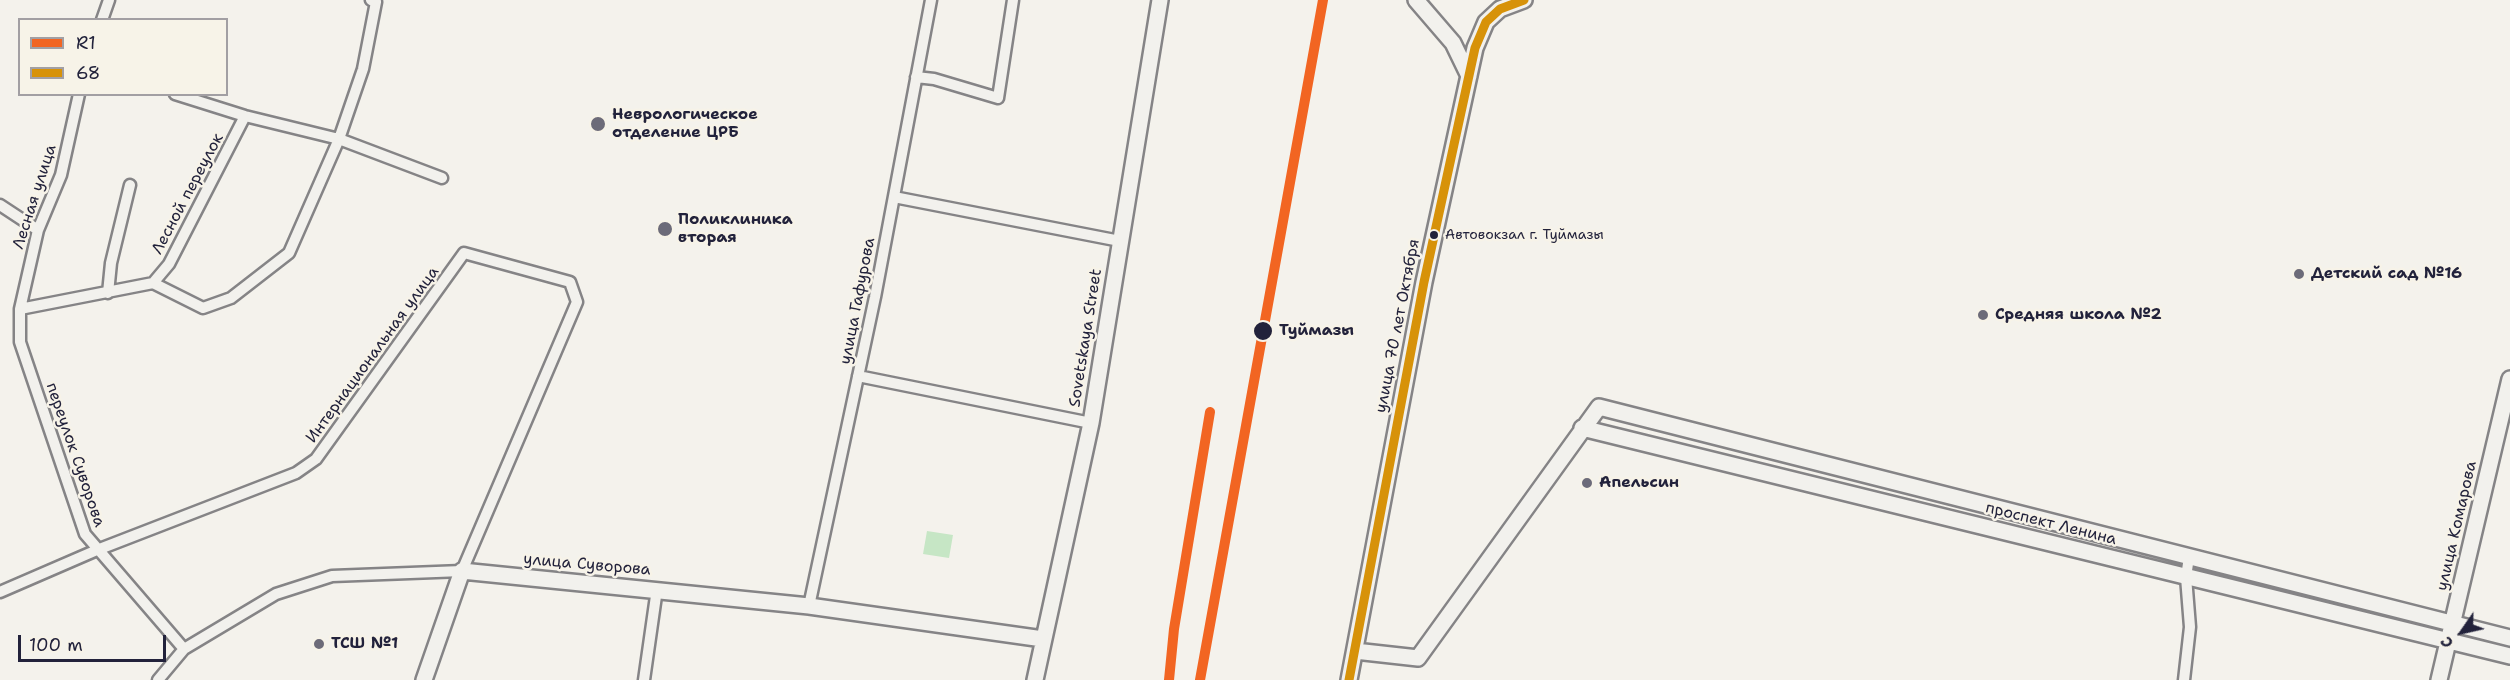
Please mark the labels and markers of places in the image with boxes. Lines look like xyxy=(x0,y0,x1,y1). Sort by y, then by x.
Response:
place label: Неврологическое отделение ЦРБ xyxy=(612,105,758,143)
marker: Неврологическое отделение ЦРБ xyxy=(589,115,607,133)
place label: Поликлиника вторая xyxy=(678,210,793,248)
marker: Поликлиника вторая xyxy=(656,220,674,238)
place label: Автовокзал г. Туймазы xyxy=(1445,227,1604,243)
marker: Автовокзал г. Туймазы xyxy=(1428,229,1440,241)
place label: Детский сад №16 xyxy=(2311,264,2462,284)
marker: Детский сад №16 xyxy=(2292,267,2306,281)
place label: Средняя школа №2 xyxy=(1995,305,2162,325)
marker: Средняя школа №2 xyxy=(1976,308,1990,322)
marker: Туймазы xyxy=(1252,320,1274,342)
place label: Туймазы xyxy=(1279,321,1354,341)
place label: Апельсин xyxy=(1599,473,1679,493)
marker: Апельсин xyxy=(1580,476,1594,490)
place label: ТСШ №1 xyxy=(331,634,398,654)
marker: ТСШ №1 xyxy=(312,637,326,651)

